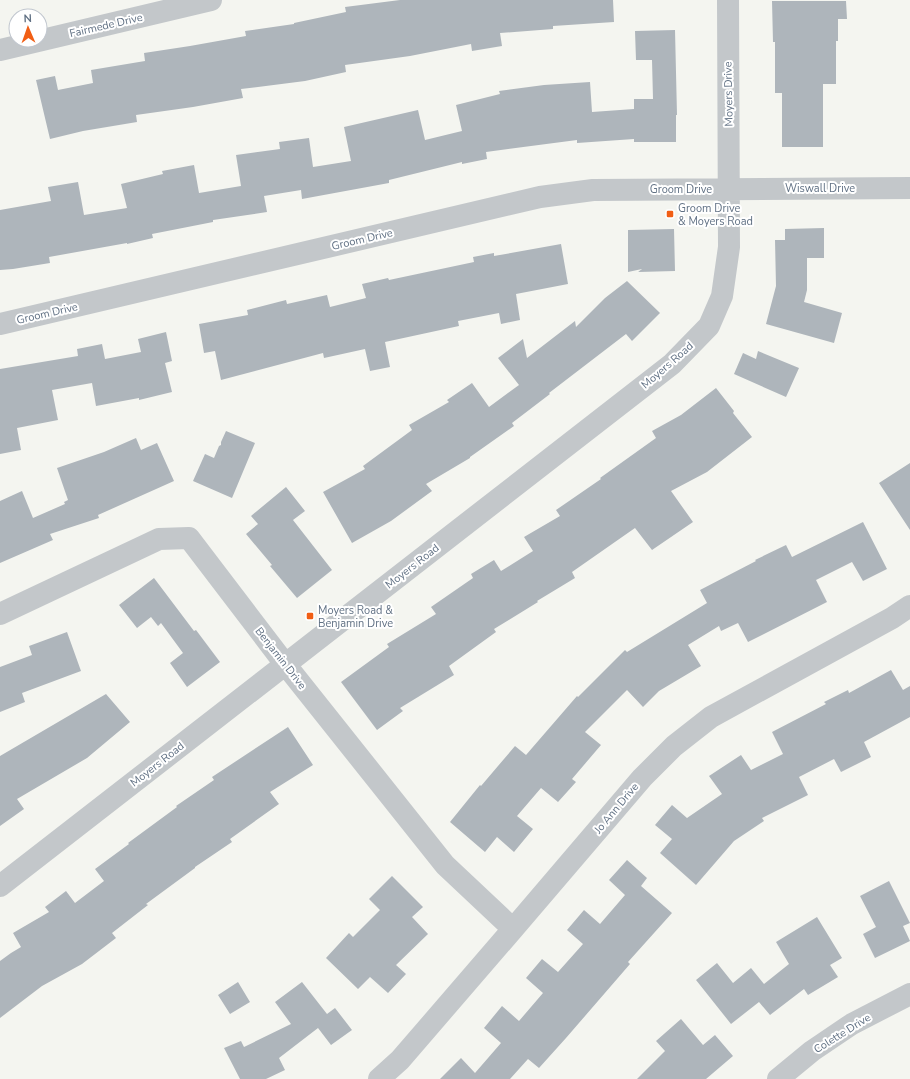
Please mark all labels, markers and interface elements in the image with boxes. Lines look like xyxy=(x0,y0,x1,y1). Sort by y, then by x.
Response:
north arrow xyxy=(8,8,48,48)
street label: Fairmede Drive xyxy=(68,10,144,41)
text: N xyxy=(23,11,32,26)
street label: Moyers Drive xyxy=(720,61,737,127)
street label: Wiswall Drive xyxy=(785,181,855,196)
street label: Groom Drive xyxy=(650,182,712,197)
place label: Groom Drive & Moyers Road xyxy=(678,201,753,229)
marker: Groom Drive & Moyers Road xyxy=(665,209,675,219)
street label: Groom Drive xyxy=(330,225,394,254)
street label: Groom Drive xyxy=(15,299,79,328)
street label: Moyers Road xyxy=(638,339,697,392)
street label: Moyers Road xyxy=(382,541,442,592)
place label: Moyers Road & Benjamin Drive xyxy=(318,603,393,631)
marker: Moyers Road & Benjamin Drive xyxy=(305,611,315,621)
street label: Benjamin Drive xyxy=(252,624,310,693)
street label: Moyers Road xyxy=(127,739,187,790)
street label: Jo Ann Drive xyxy=(590,780,642,838)
street label: Colette Drive xyxy=(811,1010,874,1057)

